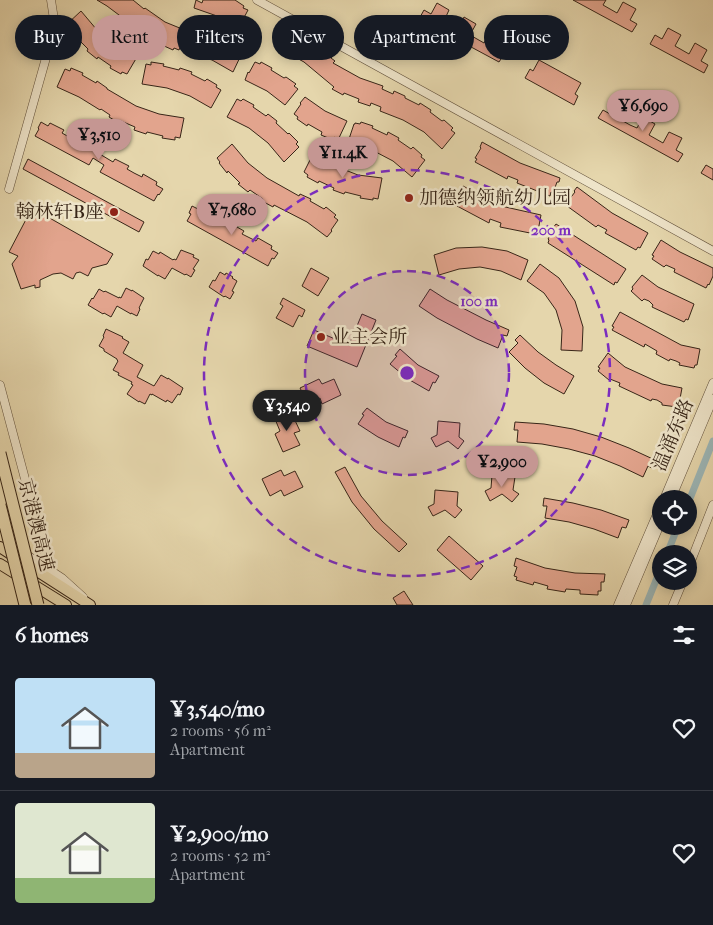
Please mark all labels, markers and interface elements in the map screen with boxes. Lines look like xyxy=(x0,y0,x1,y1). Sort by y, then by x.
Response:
chip: Buy xyxy=(15,15,82,60)
chip: Rent xyxy=(92,15,167,60)
chip: Filters xyxy=(177,15,262,60)
chip: New xyxy=(272,15,344,60)
chip: Apartment xyxy=(354,15,474,60)
chip: House xyxy=(484,15,569,60)
pin: ¥6,690 xyxy=(602,90,684,132)
text: ¥6,690 xyxy=(618,96,668,115)
pin: ¥3,510 xyxy=(58,119,140,161)
text: ¥3,510 xyxy=(77,125,121,144)
pin: ¥11.4K xyxy=(302,136,384,179)
text: ¥11.4K xyxy=(319,143,367,162)
place label: 加德纳领航幼儿园 xyxy=(419,187,571,209)
marker: 加德纳领航幼儿园 xyxy=(403,192,415,204)
pin: ¥7,680 xyxy=(191,194,273,236)
text: ¥7,680 xyxy=(208,200,256,219)
place label: 翰林轩B座 xyxy=(16,201,104,223)
marker: 翰林轩B座 xyxy=(108,206,120,218)
text: 200 m xyxy=(531,221,571,239)
text: 100 m xyxy=(460,292,498,310)
place label: 业主会所 xyxy=(331,326,407,348)
marker: 业主会所 xyxy=(315,331,327,343)
centre of rings xyxy=(398,364,416,382)
pin: ¥3,540 xyxy=(246,390,328,432)
text: ¥3,540 xyxy=(264,396,310,415)
street label: 温涌东路 xyxy=(648,396,698,474)
pin: ¥2,900 xyxy=(461,446,543,488)
text: ¥2,900 xyxy=(477,452,527,471)
street label: 京港澳高速 xyxy=(14,476,58,574)
map controls xyxy=(652,490,697,590)
button: locate xyxy=(652,490,697,535)
button: layers xyxy=(652,545,697,590)
icon: filters xyxy=(670,621,698,649)
text: 6 homes xyxy=(15,623,89,647)
text: ¥3,540/mo xyxy=(170,697,265,721)
icon: home xyxy=(55,698,115,758)
icon: heart xyxy=(670,714,698,742)
text: 2 rooms · 56 m² xyxy=(170,721,271,740)
text: Apartment xyxy=(170,740,245,759)
text: ¥2,900/mo xyxy=(170,822,268,846)
icon: home xyxy=(55,823,115,883)
icon: heart xyxy=(670,839,698,867)
text: 2 rooms · 52 m² xyxy=(170,846,270,865)
text: Apartment xyxy=(170,865,245,884)

